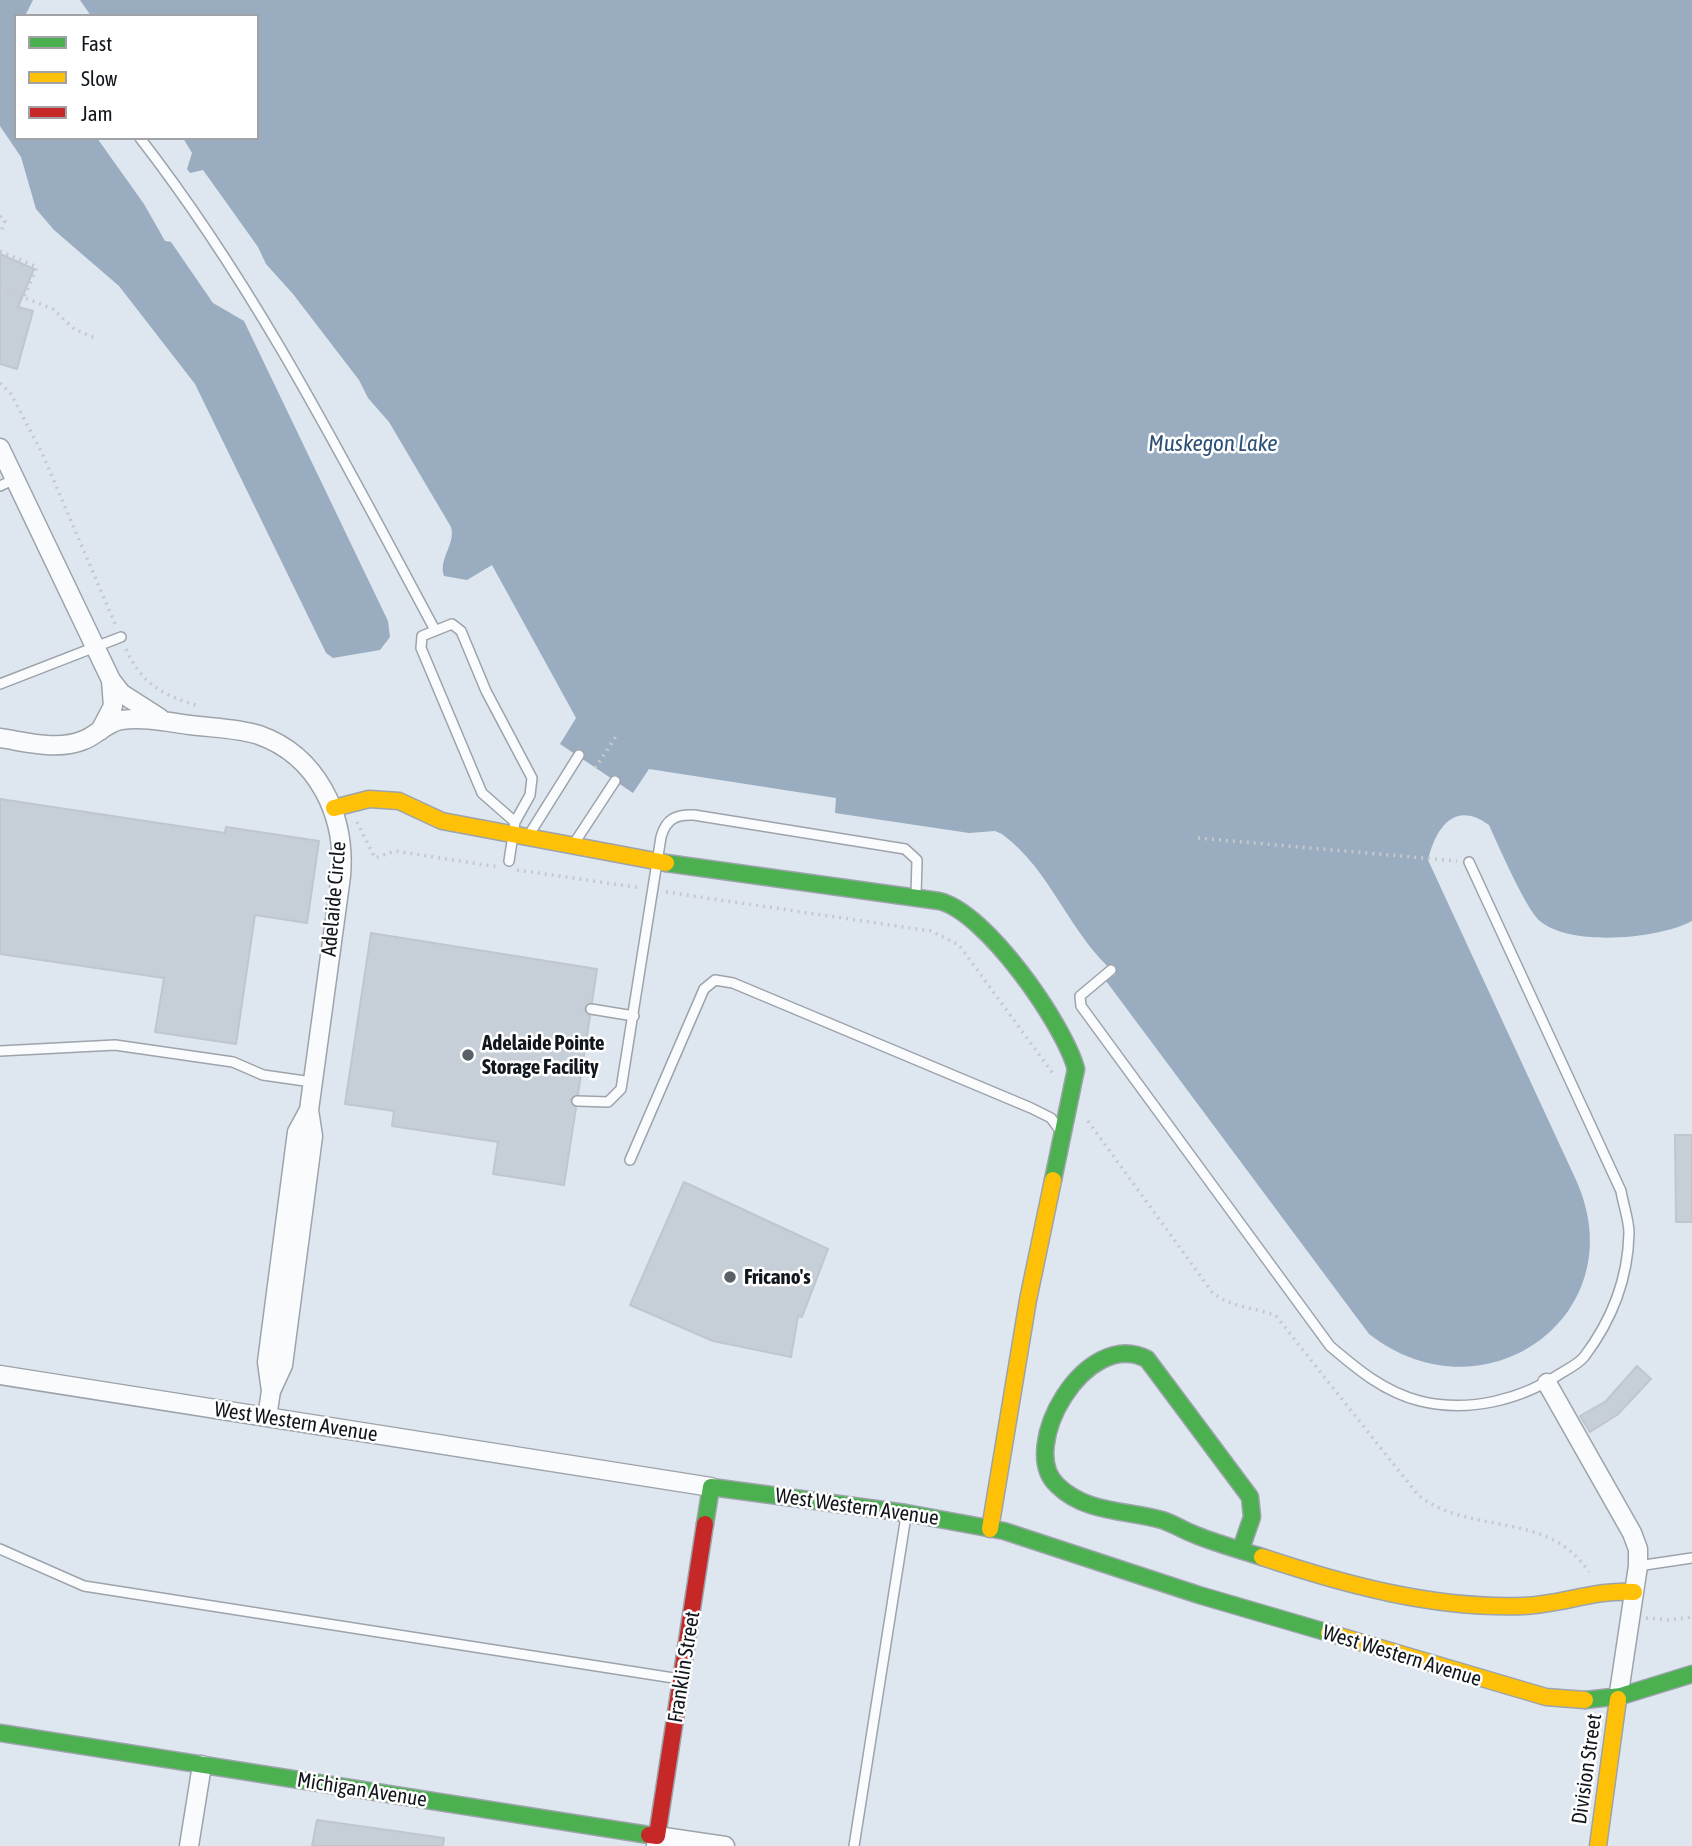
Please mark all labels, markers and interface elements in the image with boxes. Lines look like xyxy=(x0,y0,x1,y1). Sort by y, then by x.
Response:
legend xyxy=(14,14,259,140)
text: Fast xyxy=(81,31,112,55)
text: Slow xyxy=(81,66,117,90)
text: Jam xyxy=(81,101,113,125)
water label: Muskegon Lake xyxy=(1148,430,1278,458)
street label: Adelaide Circle xyxy=(316,840,352,958)
place label: Adelaide Pointe Storage Facility xyxy=(482,1030,605,1080)
marker: Adelaide Pointe Storage Facility xyxy=(460,1047,476,1063)
place label: Fricano's xyxy=(744,1264,811,1290)
marker: Fricano's xyxy=(722,1269,738,1285)
street label: West Western Avenue xyxy=(213,1397,379,1447)
street label: West Western Avenue xyxy=(774,1483,940,1531)
street label: Franklin Street xyxy=(663,1609,705,1725)
street label: West Western Avenue xyxy=(1320,1620,1484,1692)
street label: Division Street xyxy=(1567,1712,1607,1826)
street label: Michigan Avenue xyxy=(295,1767,429,1813)

